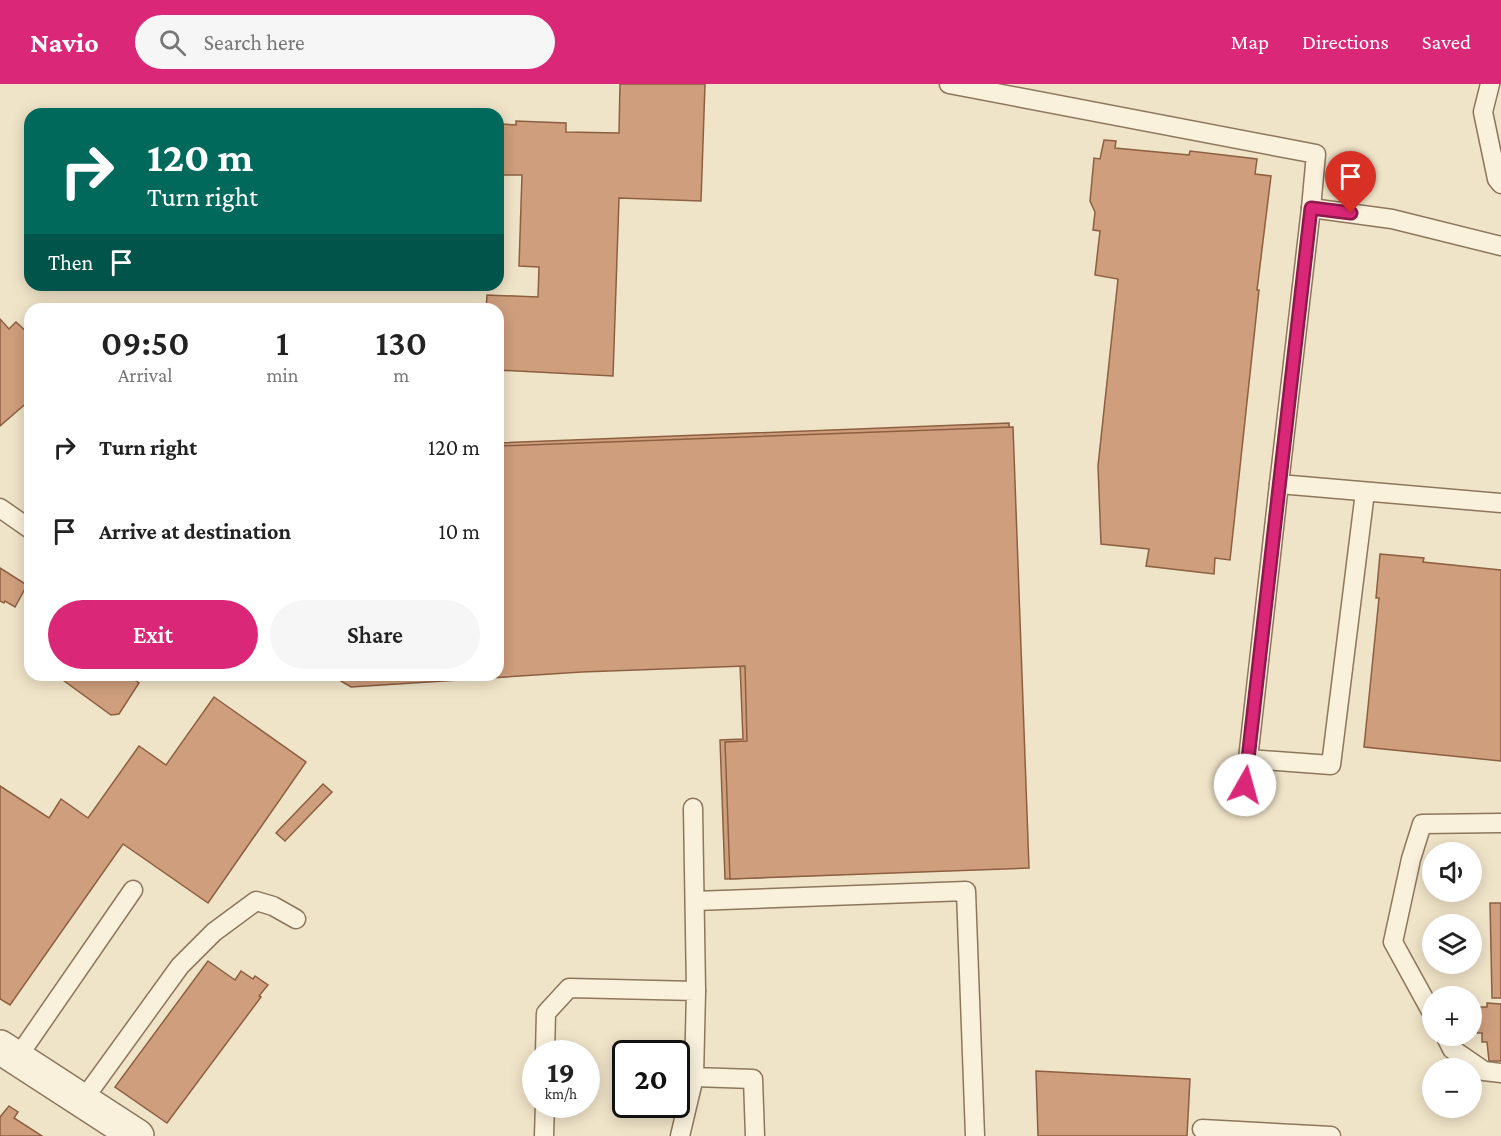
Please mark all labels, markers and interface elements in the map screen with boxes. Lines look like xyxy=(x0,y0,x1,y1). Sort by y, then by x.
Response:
search box xyxy=(135,15,555,69)
icon: search xyxy=(156,26,189,59)
text: Navio xyxy=(30,27,99,58)
text: Search here xyxy=(204,30,305,55)
text: Map xyxy=(1231,30,1269,54)
text: Directions xyxy=(1302,30,1389,54)
text: Saved xyxy=(1422,30,1471,54)
icon: right xyxy=(48,132,126,210)
text: 120 m xyxy=(147,133,253,180)
pin xyxy=(1325,151,1376,213)
icon: arrive xyxy=(1334,160,1367,193)
text: Turn right xyxy=(147,182,258,212)
icon: arrive xyxy=(105,246,138,279)
text: Then xyxy=(48,250,93,275)
text: 09:50 xyxy=(101,323,189,363)
text: 1 xyxy=(276,323,289,363)
text: 130 xyxy=(375,323,427,363)
text: Arrival xyxy=(118,364,172,386)
text: min xyxy=(266,364,298,386)
text: m xyxy=(393,364,409,386)
icon: right xyxy=(48,431,81,464)
text: Turn right xyxy=(99,435,197,460)
text: 120 m xyxy=(428,435,480,460)
icon: arrive xyxy=(48,515,81,548)
text: Arrive at destination xyxy=(99,519,291,544)
text: 10 m xyxy=(438,519,480,544)
button: Exit xyxy=(48,600,258,669)
button: Share xyxy=(270,600,480,669)
position arrow xyxy=(1213,753,1277,817)
map controls xyxy=(1422,842,1482,1118)
button: sound xyxy=(1422,842,1482,902)
button: layers xyxy=(1422,914,1482,974)
button: + xyxy=(1422,986,1482,1046)
speed limit sign: 20 xyxy=(612,1040,690,1118)
text: 19 xyxy=(547,1055,575,1088)
button: − xyxy=(1422,1058,1482,1118)
text: km/h xyxy=(545,1086,577,1102)

